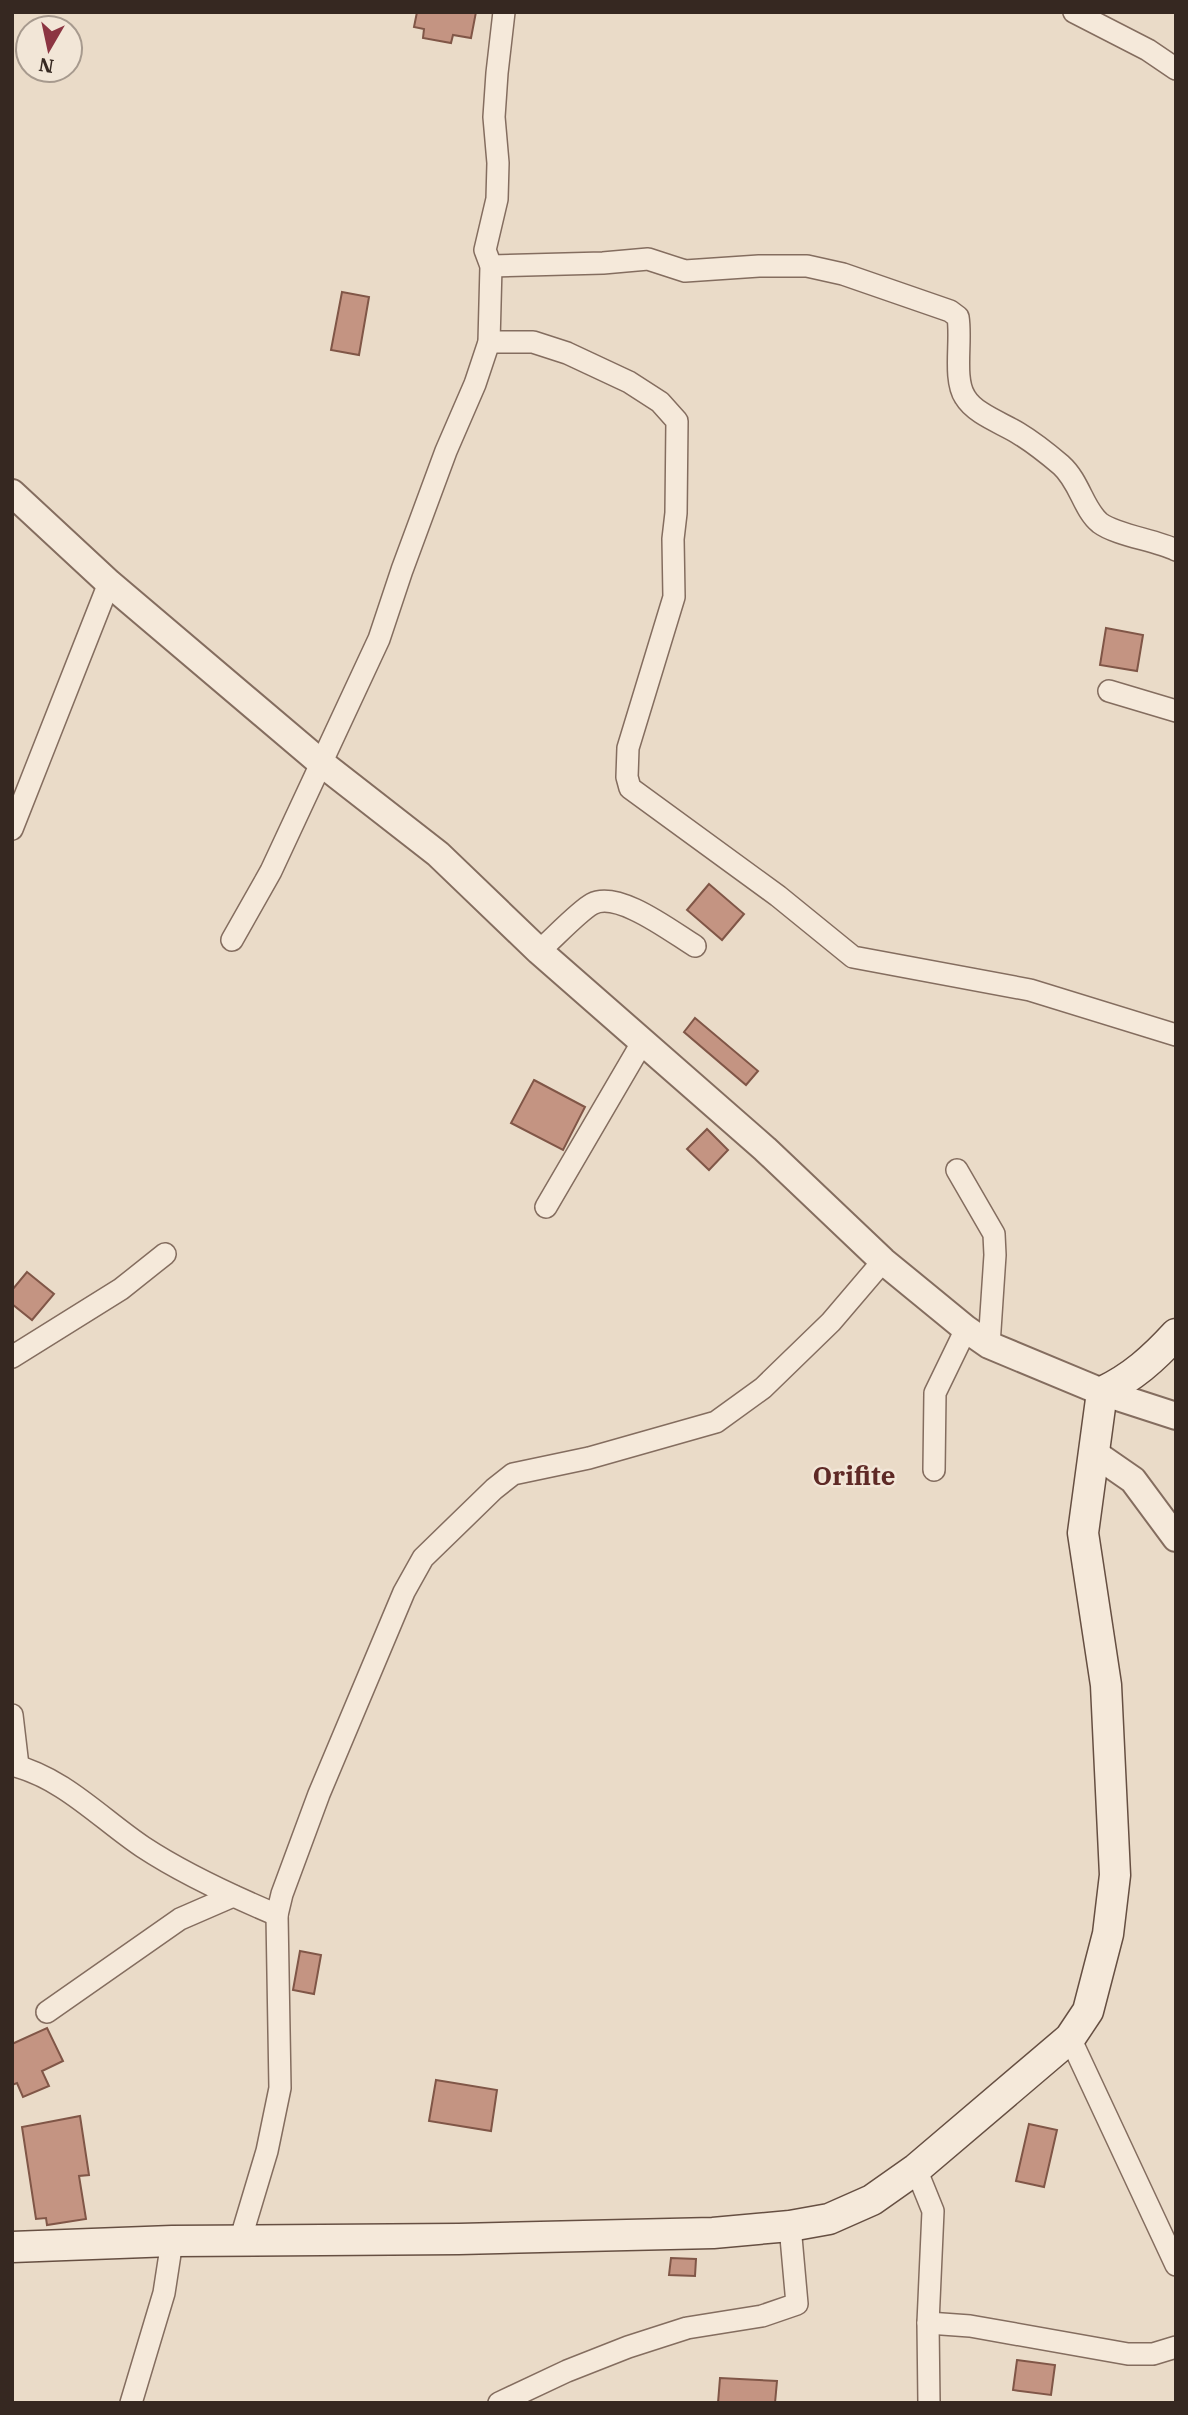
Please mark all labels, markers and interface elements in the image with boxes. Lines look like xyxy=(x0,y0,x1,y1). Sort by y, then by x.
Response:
north arrow xyxy=(14,14,84,84)
text: N xyxy=(37,53,56,79)
district label: Orifite xyxy=(813,1458,895,1492)

